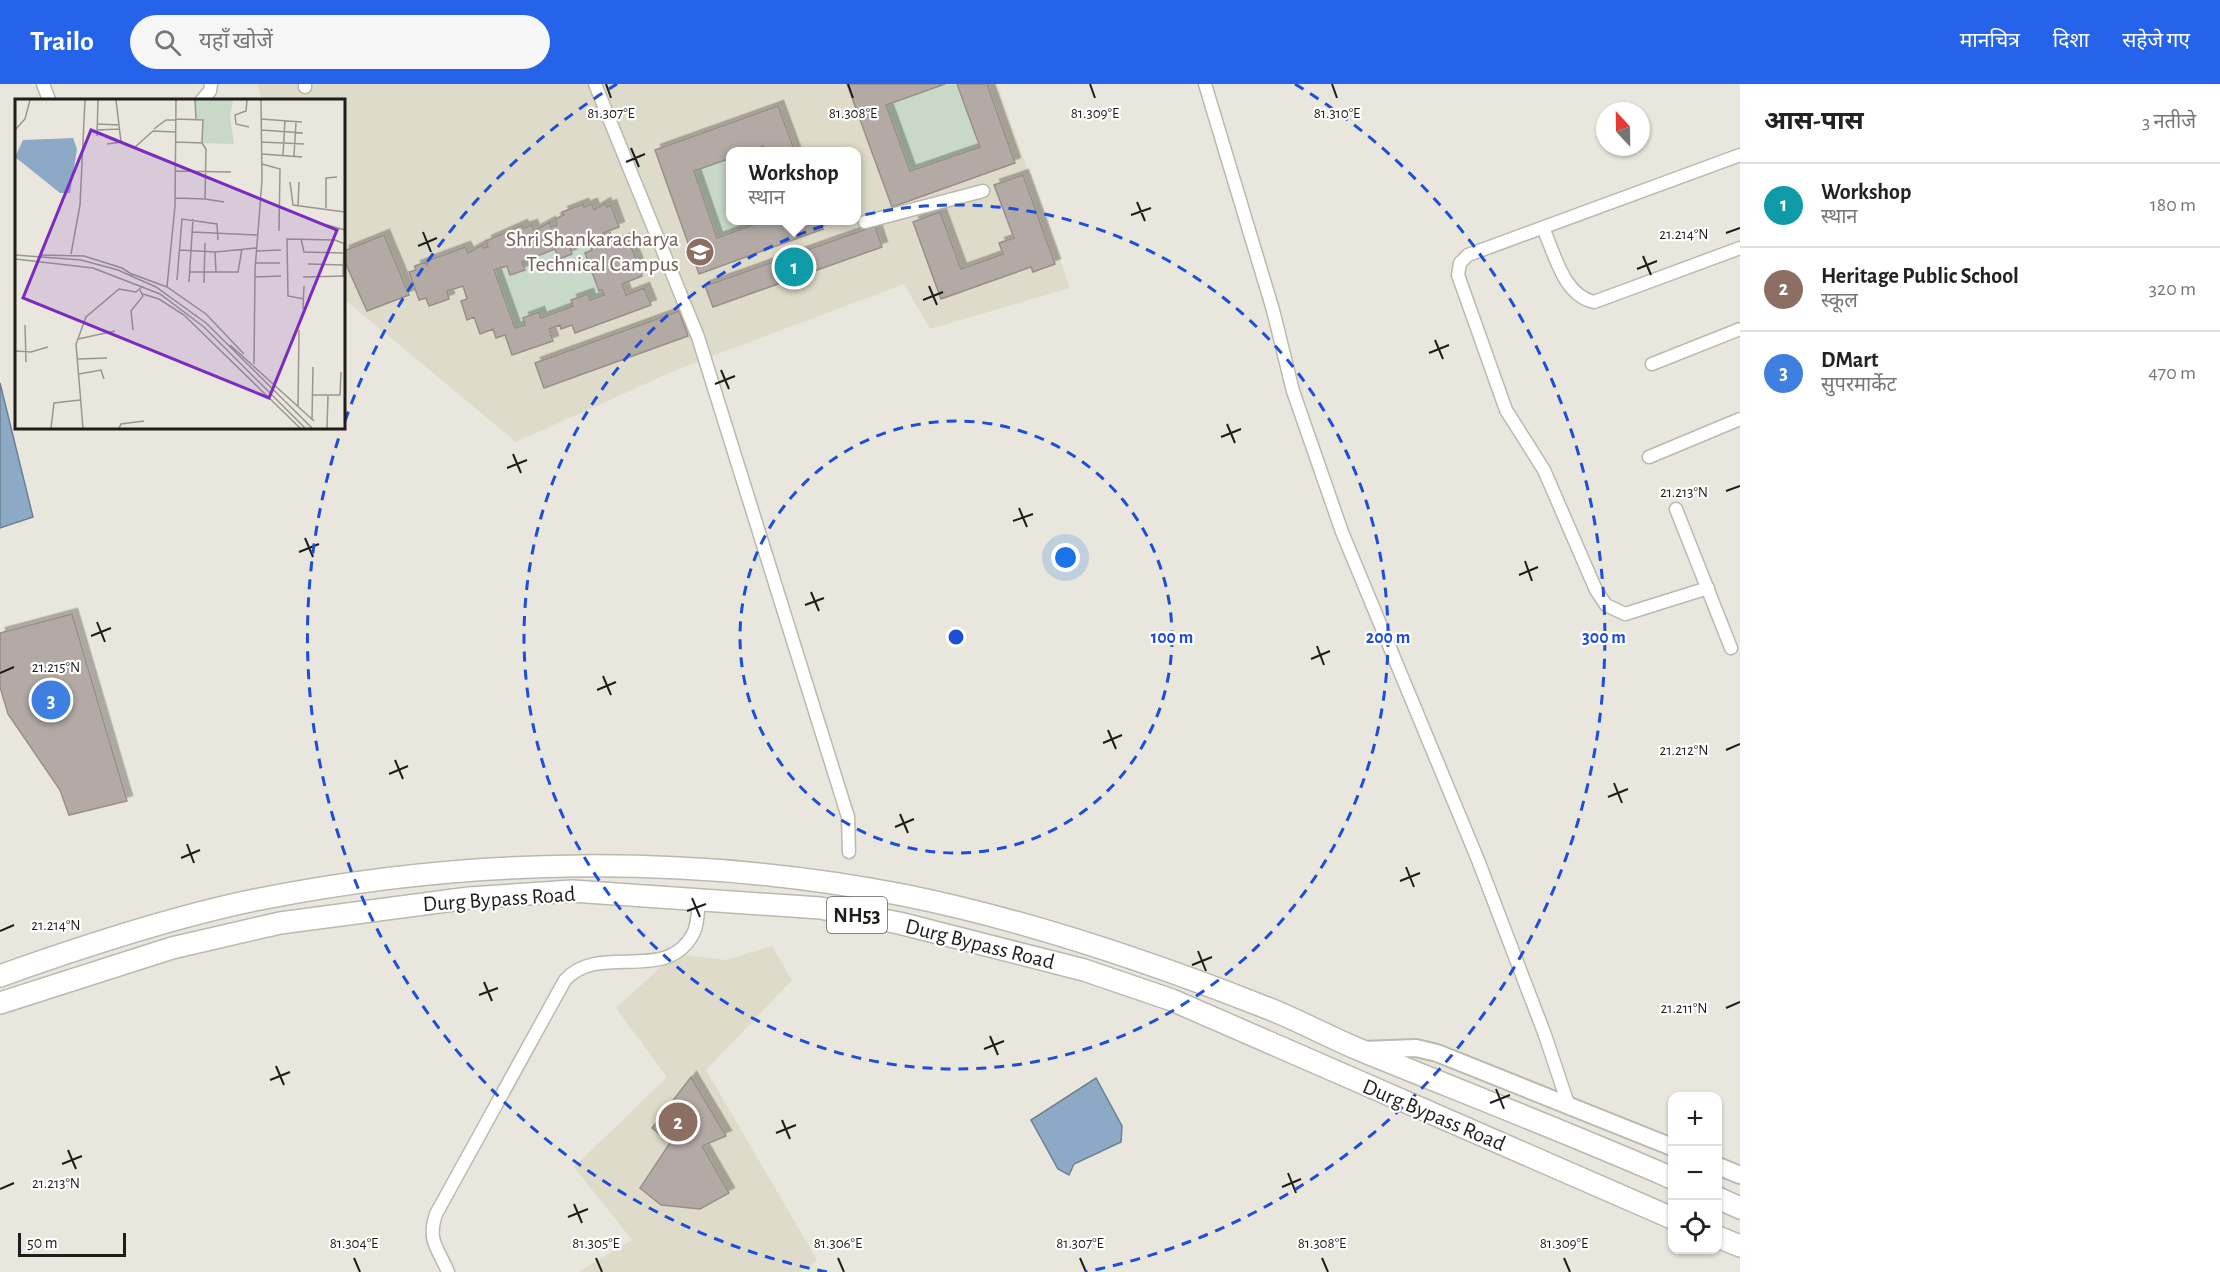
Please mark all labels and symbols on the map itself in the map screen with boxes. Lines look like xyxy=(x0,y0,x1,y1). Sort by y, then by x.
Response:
inset map xyxy=(15,99,345,429)
north arrow xyxy=(1596,102,1650,156)
text: 81.307°E xyxy=(587,106,635,121)
text: 81.308°E xyxy=(829,106,877,121)
text: 81.309°E xyxy=(1071,106,1119,121)
text: 81.310°E xyxy=(1314,106,1360,121)
text: 21.214°N xyxy=(1659,227,1709,242)
place label: Shri Shankaracharya Technical Campus xyxy=(506,228,679,275)
school or university icon: Shri Shankaracharya Technical Campus xyxy=(684,236,716,268)
pin: 1 xyxy=(774,244,814,290)
text: 21.213°N xyxy=(1660,485,1708,500)
your location xyxy=(1051,543,1080,572)
centre of rings xyxy=(946,627,966,647)
text: 100 m xyxy=(1151,629,1193,647)
text: 200 m xyxy=(1366,629,1410,647)
text: 300 m xyxy=(1582,629,1626,647)
text: 21.215°N xyxy=(32,660,80,675)
pin: 3 xyxy=(32,678,70,722)
text: 21.212°N xyxy=(1660,743,1708,758)
street label: Durg Bypass Road xyxy=(422,883,576,915)
road number: NH53 xyxy=(827,897,887,933)
street label: Durg Bypass Road xyxy=(903,915,1057,973)
text: 21.214°N xyxy=(31,918,81,933)
text: 21.211°N xyxy=(1660,1001,1708,1016)
street label: Durg Bypass Road xyxy=(1359,1075,1509,1155)
pin: 2 xyxy=(658,1100,698,1144)
text: 21.213°N xyxy=(32,1176,80,1191)
scale bar xyxy=(18,1230,126,1258)
text: 81.304°E xyxy=(330,1236,378,1251)
text: 81.305°E xyxy=(572,1236,620,1251)
text: 81.306°E xyxy=(814,1236,862,1251)
text: 81.307°E xyxy=(1056,1236,1104,1251)
text: 81.308°E xyxy=(1298,1236,1346,1251)
text: 81.309°E xyxy=(1540,1236,1588,1251)

